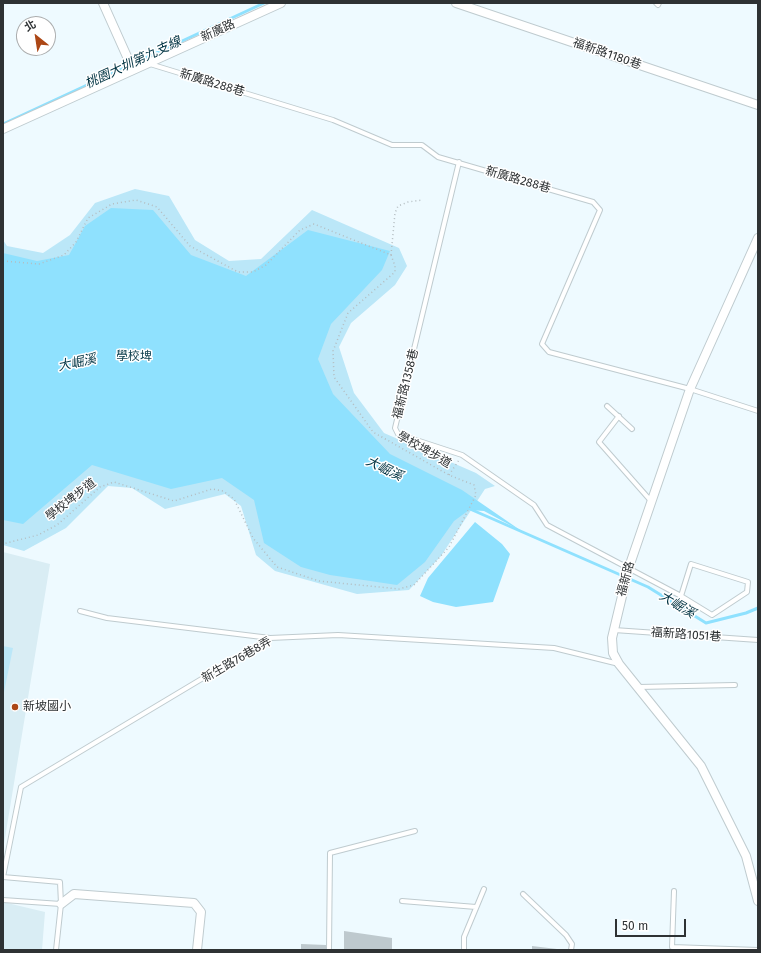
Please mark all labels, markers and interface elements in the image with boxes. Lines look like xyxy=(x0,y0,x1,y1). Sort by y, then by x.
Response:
north arrow xyxy=(16,16,56,56)
street label: 新廣路 xyxy=(199,17,237,45)
text: 北 xyxy=(22,18,38,34)
water label: 桃園大圳第九支線 xyxy=(83,34,183,92)
street label: 福新路1180巷 xyxy=(571,36,643,72)
street label: 新廣路288巷 xyxy=(178,66,246,100)
street label: 新廣路288巷 xyxy=(484,164,552,196)
street label: 福新路1358巷 xyxy=(390,347,422,421)
park label: 學校埤 xyxy=(116,350,152,364)
water label: 大崛溪 xyxy=(56,351,98,375)
street label: 學校埤步道 xyxy=(394,429,454,471)
water label: 大崛溪 xyxy=(363,453,405,485)
street label: 學校埤步道 xyxy=(43,476,99,524)
street label: 福新路 xyxy=(614,560,638,598)
water label: 大崛溪 xyxy=(656,588,698,622)
street label: 福新路1051巷 xyxy=(650,625,722,645)
street label: 新生路76巷8弄 xyxy=(200,634,274,686)
place label: 新坡國小 xyxy=(23,700,71,714)
marker: 新坡國小 xyxy=(10,702,20,712)
scale bar xyxy=(617,911,688,937)
text: 50 m xyxy=(622,919,648,933)

